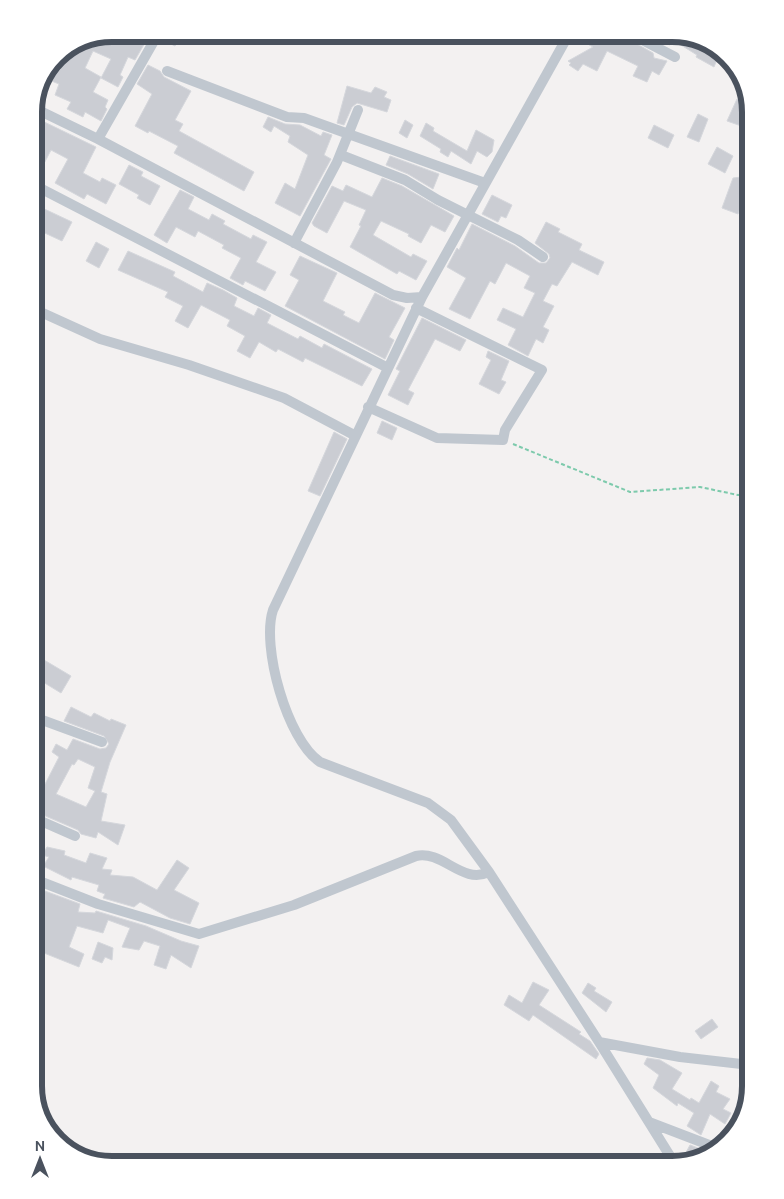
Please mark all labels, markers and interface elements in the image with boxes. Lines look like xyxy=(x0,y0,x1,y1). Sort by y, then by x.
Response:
north arrow xyxy=(15,1134,65,1184)
text: N xyxy=(35,1138,45,1154)

